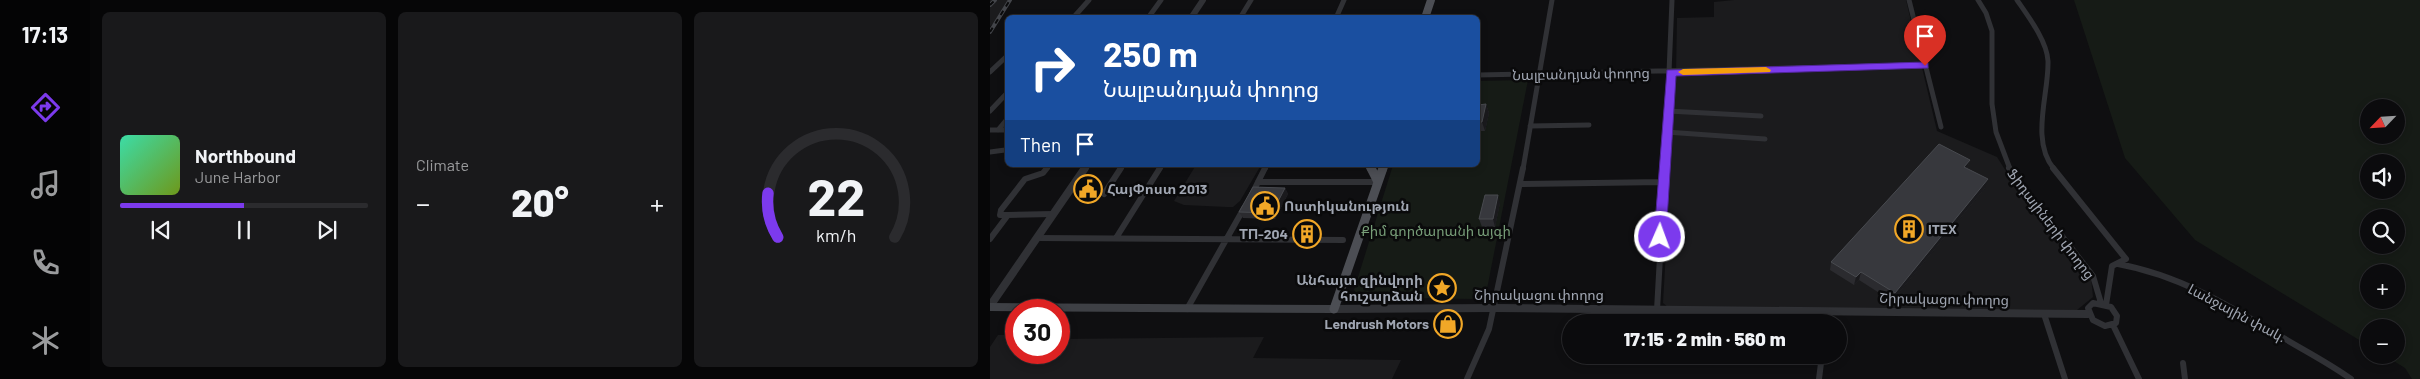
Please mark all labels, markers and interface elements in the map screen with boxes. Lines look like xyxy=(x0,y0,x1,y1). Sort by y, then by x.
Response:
pin xyxy=(1904,15,1946,66)
text: 17:13 xyxy=(22,21,68,47)
icon: arrive xyxy=(1911,22,1939,50)
text: 250 m xyxy=(1103,32,1198,74)
icon: right xyxy=(1020,35,1085,100)
street label: Նալբանդյան փողոց xyxy=(1512,64,1650,83)
text: Նալբանդյան փողոց xyxy=(1103,75,1319,101)
icon: directions xyxy=(28,90,63,125)
north arrow xyxy=(2360,99,2405,144)
map controls xyxy=(2360,99,2405,364)
icon: arrive xyxy=(1071,130,1099,158)
text: Then xyxy=(1020,133,1061,156)
text: Northbound xyxy=(195,144,296,167)
button: sound xyxy=(2360,154,2405,199)
text: Climate xyxy=(416,155,469,174)
text: 22 xyxy=(807,164,865,226)
street label: Ֆիդայիների փողոց xyxy=(2004,165,2099,283)
icon: music xyxy=(28,167,63,202)
text: June Harbor xyxy=(195,167,281,186)
public building icon: ՀայՓոստ 2013 xyxy=(1073,174,1103,204)
text: 20° xyxy=(511,179,569,225)
place label: ՀայՓոստ 2013 xyxy=(1107,180,1207,197)
text: − xyxy=(416,186,430,220)
text: + xyxy=(650,186,664,220)
public building icon: Ոստիկանություն xyxy=(1250,191,1280,221)
place label: Ոստիկանություն xyxy=(1284,197,1409,214)
button: search xyxy=(2360,209,2405,254)
position arrow xyxy=(1633,210,1685,262)
building icon: ITEX xyxy=(1894,214,1924,244)
icon: previous xyxy=(147,216,175,244)
icon: pause xyxy=(230,216,258,244)
icon: next xyxy=(313,216,341,244)
building icon: ТП-204 xyxy=(1292,219,1322,249)
place label: ITEX xyxy=(1928,220,1957,237)
park label: Քիմ գործարանի այգի xyxy=(1361,222,1511,239)
text: km/h xyxy=(816,224,856,246)
place label: ТП-204 xyxy=(1239,225,1288,242)
icon: phone xyxy=(28,245,63,280)
button: + xyxy=(2360,264,2405,309)
place label: Անհայտ զինվորի հուշարձան xyxy=(1296,271,1423,304)
place icon: Անհայտ զինվորի հուշարձան xyxy=(1427,273,1457,303)
street label: Լանջային փակ. xyxy=(2185,280,2289,346)
street label: Շիրակացու փողոց xyxy=(1474,286,1604,303)
street label: Շիրակացու փողոց xyxy=(1879,289,2009,308)
speed limit sign: 30 xyxy=(1005,299,1070,364)
shop icon: Lendrush Motors xyxy=(1433,309,1463,339)
place label: Lendrush Motors xyxy=(1324,315,1429,332)
button: − xyxy=(2360,319,2405,364)
icon: climate xyxy=(28,323,63,358)
text: 17:15 · 2 min · 560 m xyxy=(1623,327,1786,350)

